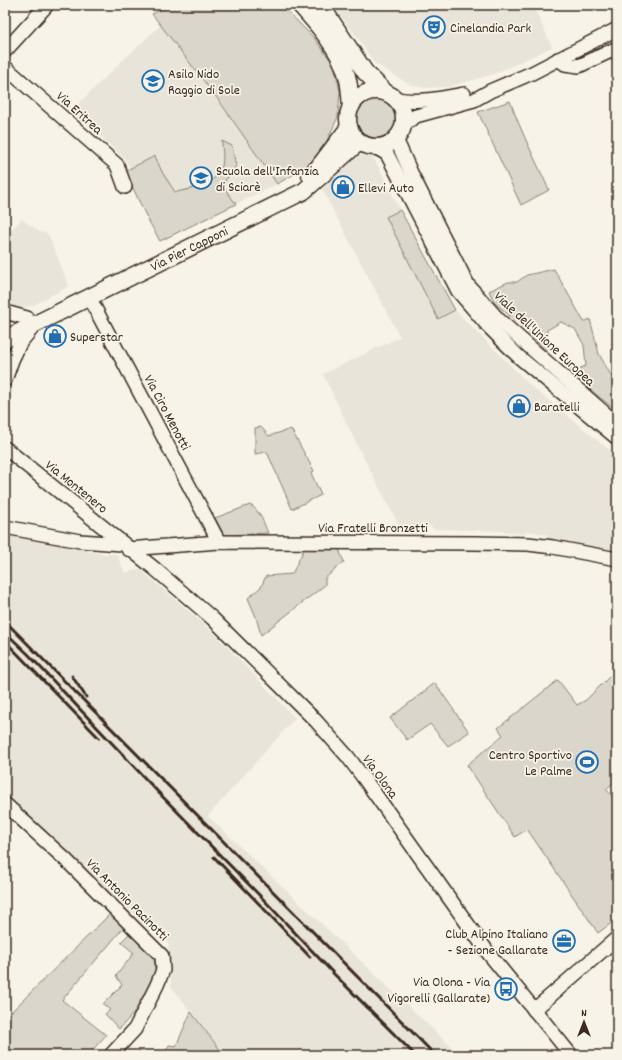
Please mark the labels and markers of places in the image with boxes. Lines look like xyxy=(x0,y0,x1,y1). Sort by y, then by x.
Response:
theatre icon: Cinelandia Park xyxy=(421,14,447,40)
place label: Cinelandia Park xyxy=(450,19,531,39)
place label: Asilo Nido Raggio di Sole xyxy=(168,65,240,101)
school or university icon: Asilo Nido Raggio di Sole xyxy=(140,68,166,94)
place label: Scuola dell'Infanzia di Sciarè xyxy=(216,162,319,198)
school or university icon: Scuola dell'Infanzia di Sciarè xyxy=(188,165,214,191)
shop icon: Ellevi Auto xyxy=(330,174,356,200)
place label: Ellevi Auto xyxy=(358,179,414,199)
shop icon: Superstar xyxy=(42,323,68,349)
place label: Superstar xyxy=(70,328,124,348)
shop icon: Baratelli xyxy=(506,393,532,419)
place label: Baratelli xyxy=(534,398,580,418)
place label: Centro Sportivo Le Palme xyxy=(489,746,572,782)
sports icon: Centro Sportivo Le Palme xyxy=(574,749,600,775)
place label: Club Alpino Italiano - Sezione Gallarate xyxy=(445,925,548,961)
office icon: Club Alpino Italiano - Sezione Gallarate xyxy=(551,928,577,954)
place label: Via Olona - Via Vigorelli (Gallarate) xyxy=(388,973,490,1009)
bus stop icon: Via Olona - Via Vigorelli (Gallarate) xyxy=(493,976,519,1002)

